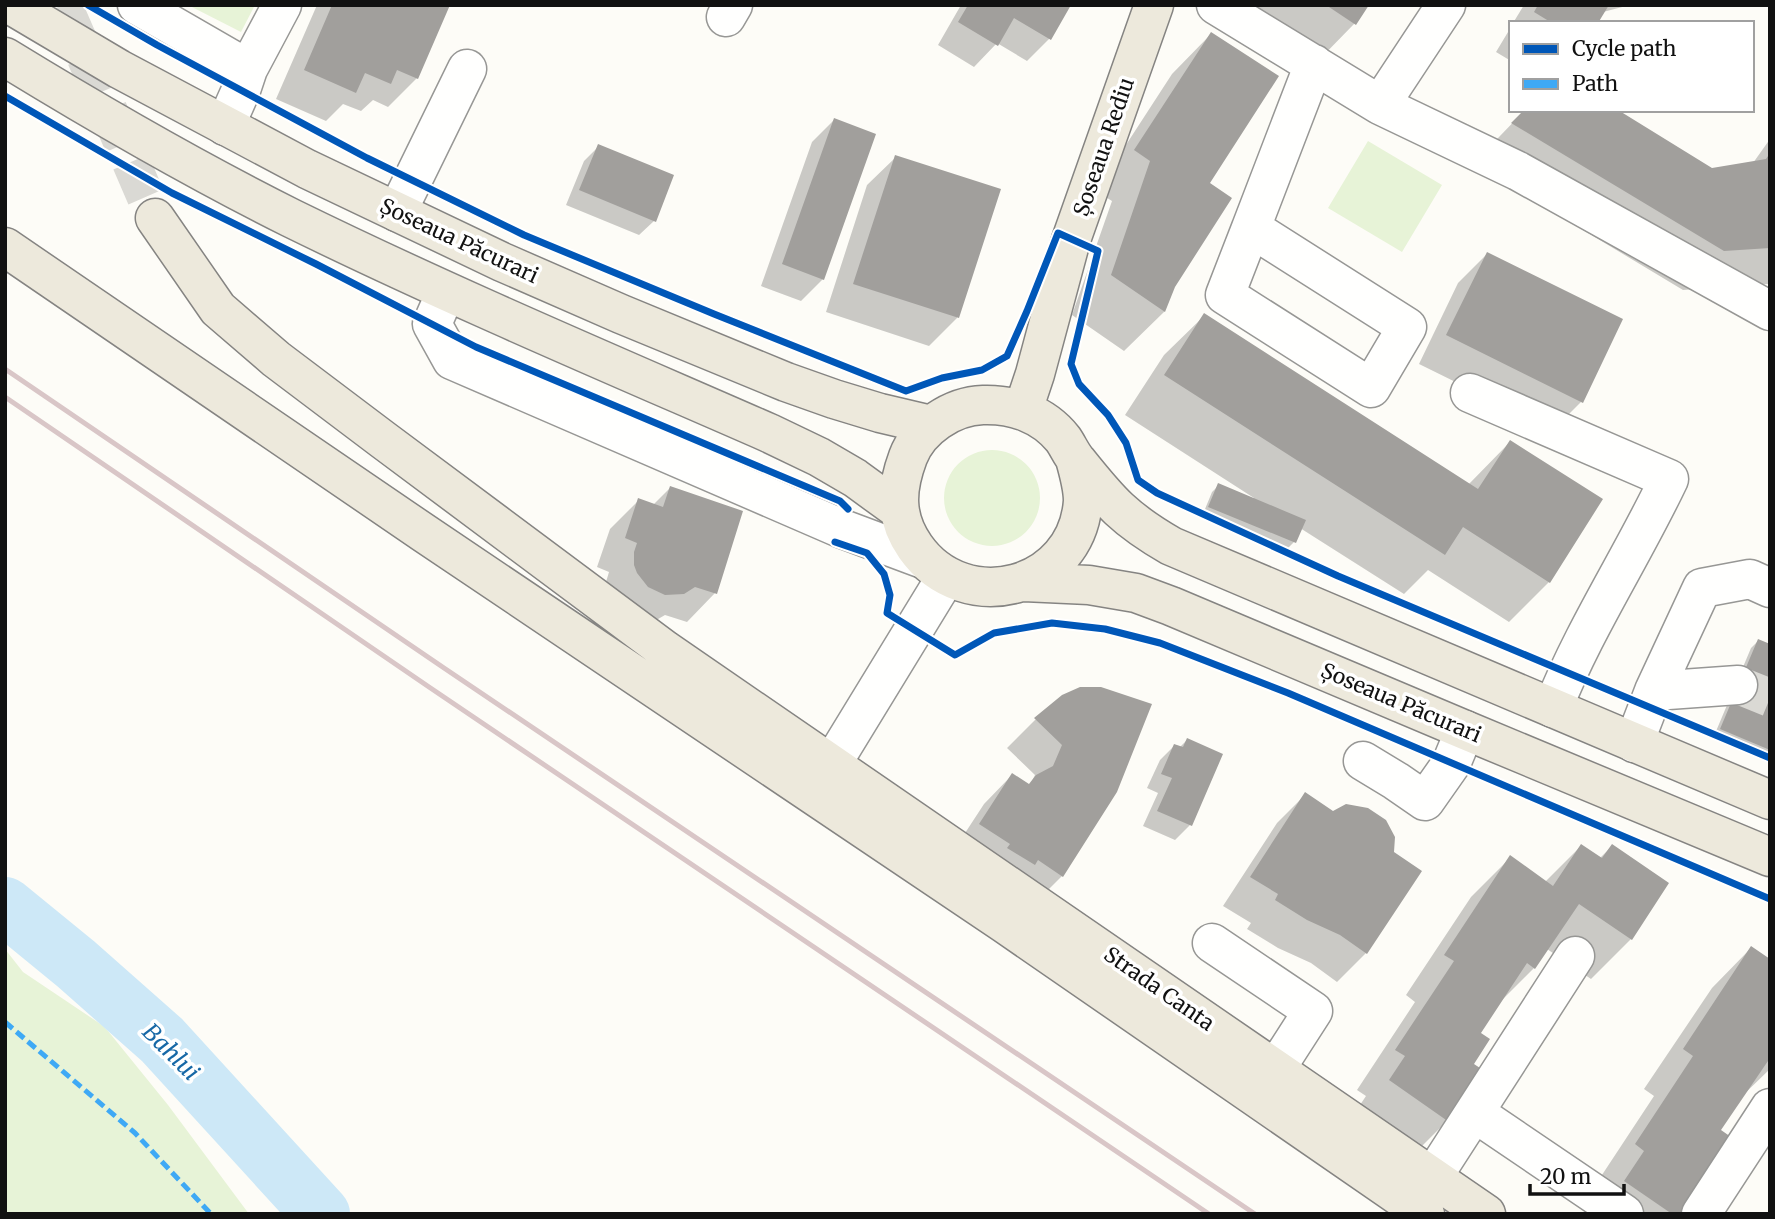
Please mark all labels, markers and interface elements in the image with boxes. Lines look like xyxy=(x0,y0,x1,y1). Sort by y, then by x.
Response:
legend xyxy=(1509,21,1754,112)
text: Cycle path xyxy=(1572,35,1676,62)
text: Path xyxy=(1572,70,1618,97)
street label: Șoseaua Rediu xyxy=(1067,74,1140,220)
street label: Șoseaua Păcurari xyxy=(376,192,543,289)
street label: Șoseaua Păcurari xyxy=(1317,657,1486,749)
street label: Strada Canta xyxy=(1099,941,1220,1037)
water label: Bahlui xyxy=(137,1017,206,1086)
scale bar xyxy=(1530,1152,1624,1196)
text: 20 m xyxy=(1540,1163,1592,1190)

